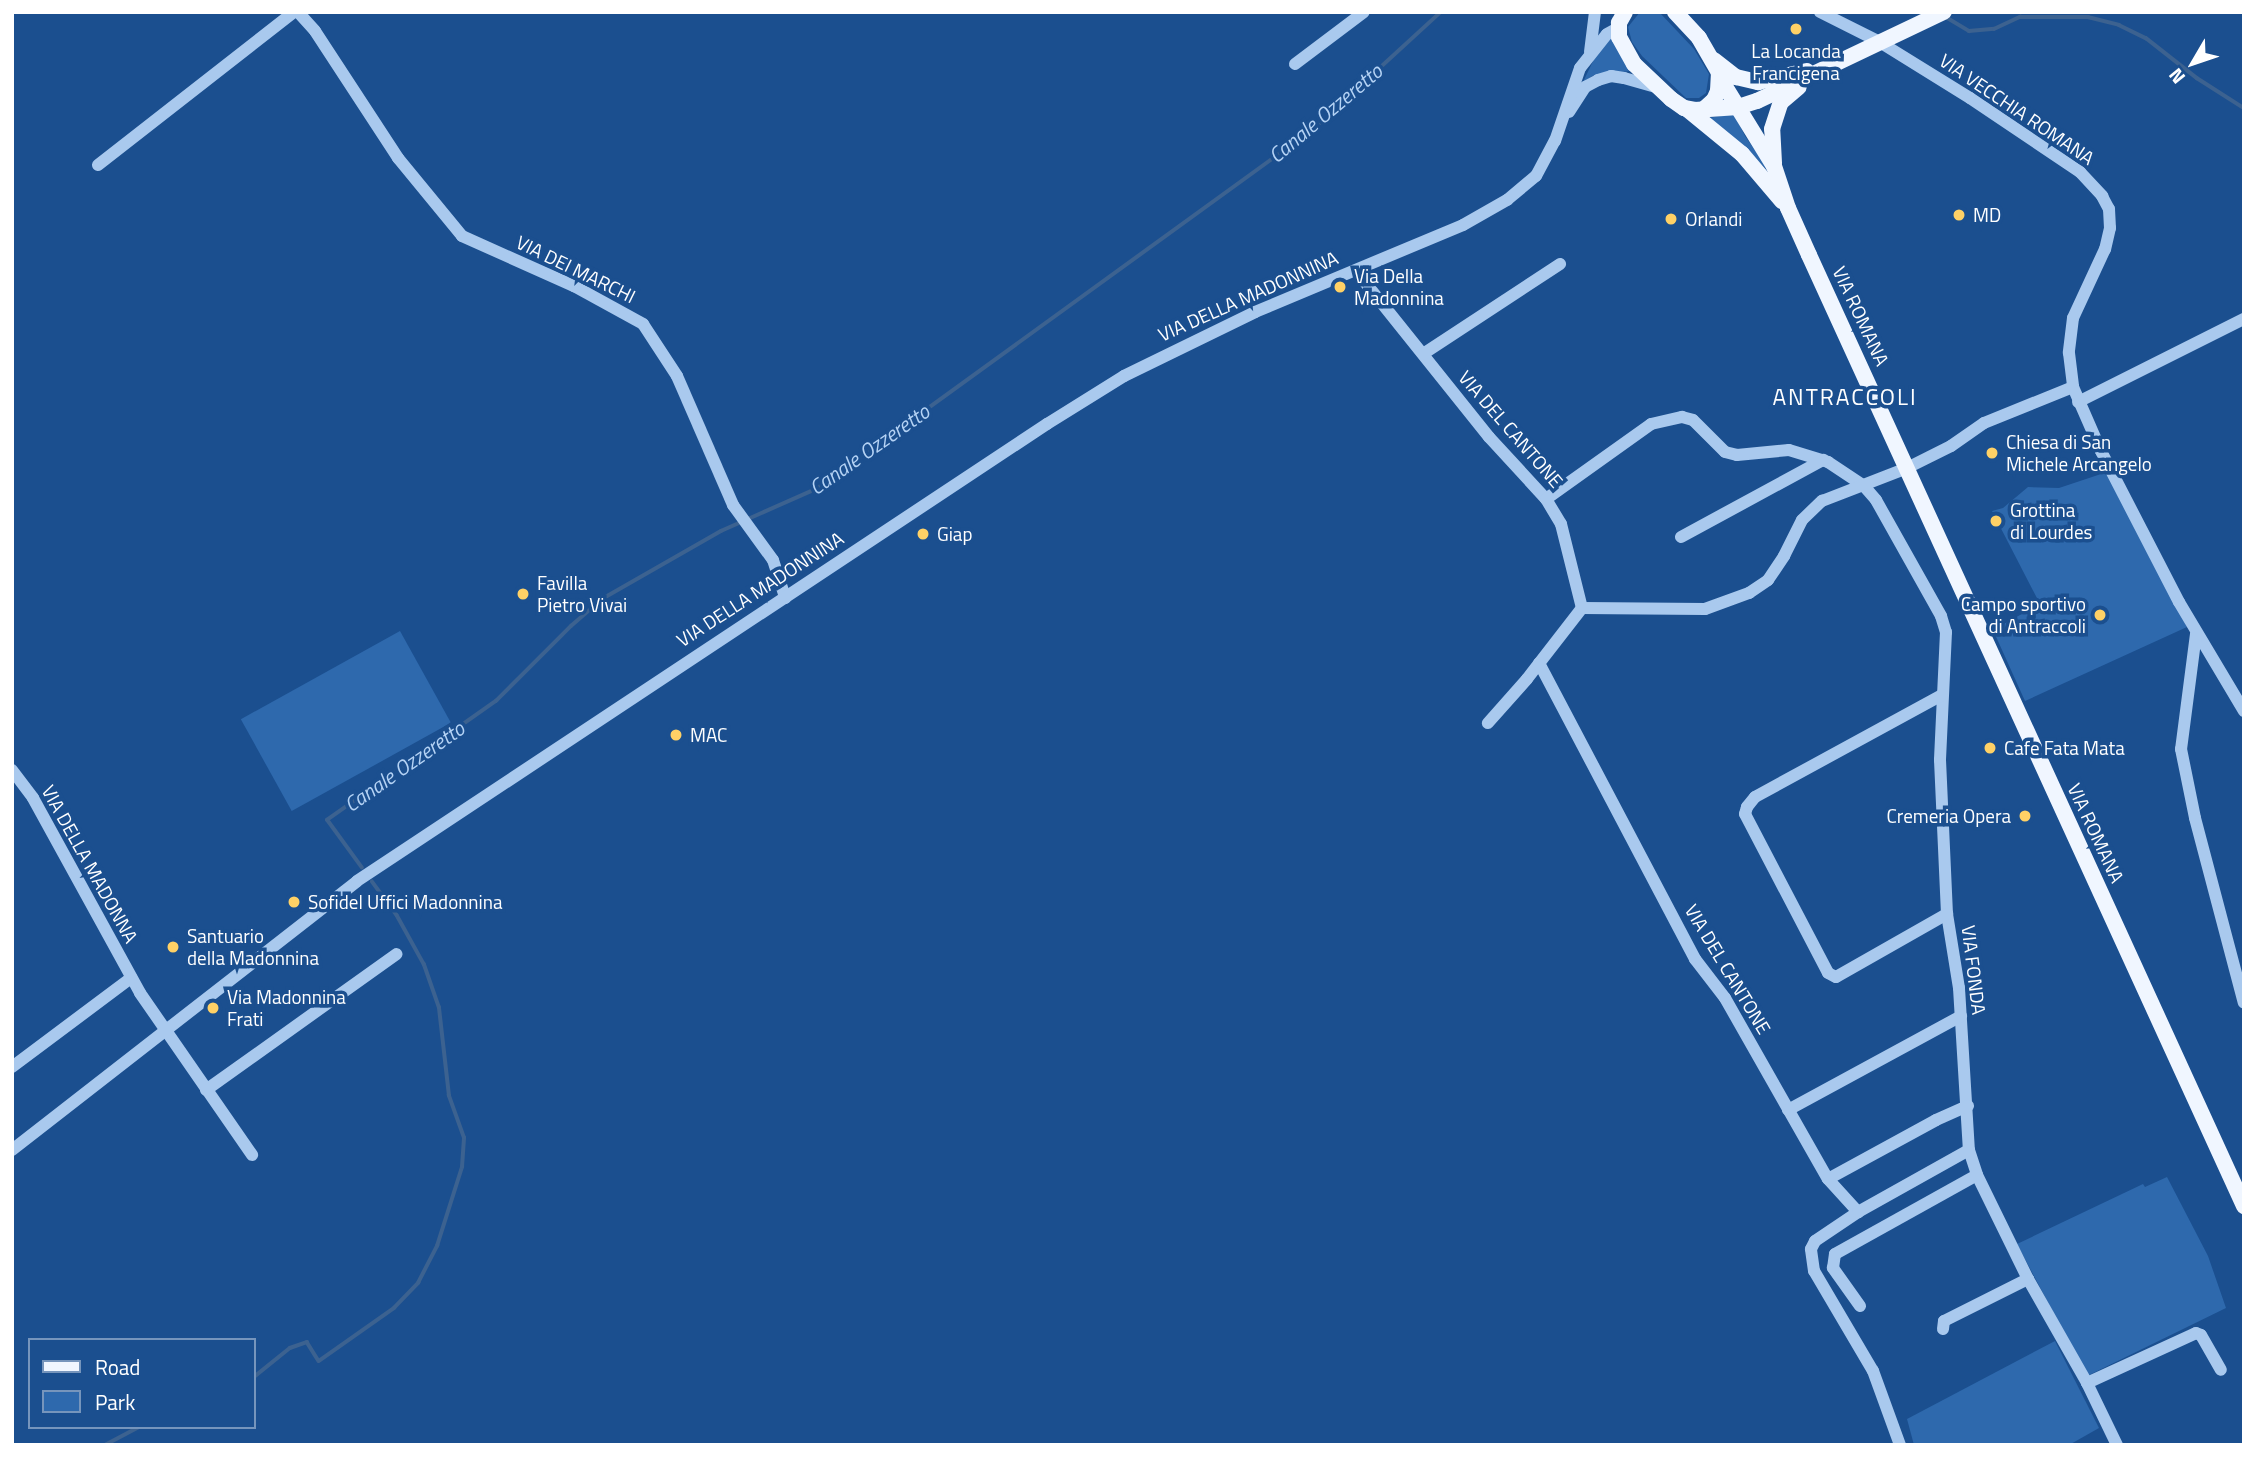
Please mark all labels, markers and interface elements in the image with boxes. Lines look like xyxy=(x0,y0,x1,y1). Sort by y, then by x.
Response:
marker: La Locanda Francigena xyxy=(1788,21,1804,37)
north arrow xyxy=(2158,28,2228,98)
place label: La Locanda Francigena xyxy=(1751,40,1841,84)
street label: VIA VECCHIA ROMANA xyxy=(1935,49,2099,169)
water label: Canale Ozzeretto xyxy=(1263,58,1387,168)
text: N xyxy=(2161,62,2192,91)
place label: MD xyxy=(1973,204,2001,226)
marker: MD xyxy=(1951,207,1967,223)
place label: Orlandi xyxy=(1685,208,1742,230)
marker: Orlandi xyxy=(1663,211,1679,227)
street label: VIA DEI MARCHI xyxy=(513,230,639,308)
street label: VIA DELLA MADONNINA xyxy=(1155,246,1341,346)
street label: VIA ROMANA xyxy=(1828,263,1894,369)
place label: Via Della Madonnina xyxy=(1354,265,1444,309)
marker: Via Della Madonnina xyxy=(1332,279,1348,295)
street label: VIA DEL CANTONE xyxy=(1454,366,1568,492)
district label: ANTRACCOLI xyxy=(1774,383,1916,411)
water label: Canale Ozzeretto xyxy=(804,398,934,500)
place label: Chiesa di San Michele Arcangelo xyxy=(2006,431,2152,475)
marker: Chiesa di San Michele Arcangelo xyxy=(1984,445,2000,461)
place label: Grottina di Lourdes xyxy=(2010,499,2092,543)
marker: Grottina di Lourdes xyxy=(1988,513,2004,529)
place label: Giap xyxy=(937,523,972,545)
marker: Giap xyxy=(915,526,931,542)
street label: VIA DELLA MADONNINA xyxy=(672,527,848,651)
place label: Favilla Pietro Vivai xyxy=(537,572,627,616)
marker: Favilla Pietro Vivai xyxy=(515,586,531,602)
place label: Campo sportivo di Antraccoli xyxy=(1961,593,2086,637)
marker: Campo sportivo di Antraccoli xyxy=(2092,607,2108,623)
water label: Canale Ozzeretto xyxy=(339,715,469,817)
place label: MAC xyxy=(690,724,727,746)
marker: MAC xyxy=(668,727,684,743)
place label: Cafe Fata Mata xyxy=(2004,737,2125,759)
marker: Cafe Fata Mata xyxy=(1982,740,1998,756)
street label: VIA ROMANA xyxy=(2063,780,2129,886)
street label: VIA DELLA MADONNA xyxy=(37,781,143,947)
place label: Cremeria Opera xyxy=(1887,805,2011,827)
marker: Cremeria Opera xyxy=(2017,808,2033,824)
place label: Sofidel Uffici Madonnina xyxy=(308,891,502,913)
marker: Sofidel Uffici Madonnina xyxy=(286,894,302,910)
street label: VIA DEL CANTONE xyxy=(1680,900,1776,1038)
street label: VIA FONDA xyxy=(1957,924,1991,1016)
place label: Santuario della Madonnina xyxy=(187,925,319,969)
marker: Santuario della Madonnina xyxy=(165,939,181,955)
place label: Via Madonnina Frati xyxy=(227,986,346,1030)
marker: Via Madonnina Frati xyxy=(205,1000,221,1016)
legend xyxy=(28,1338,256,1429)
text: Road xyxy=(95,1351,140,1383)
text: Park xyxy=(95,1386,135,1418)

